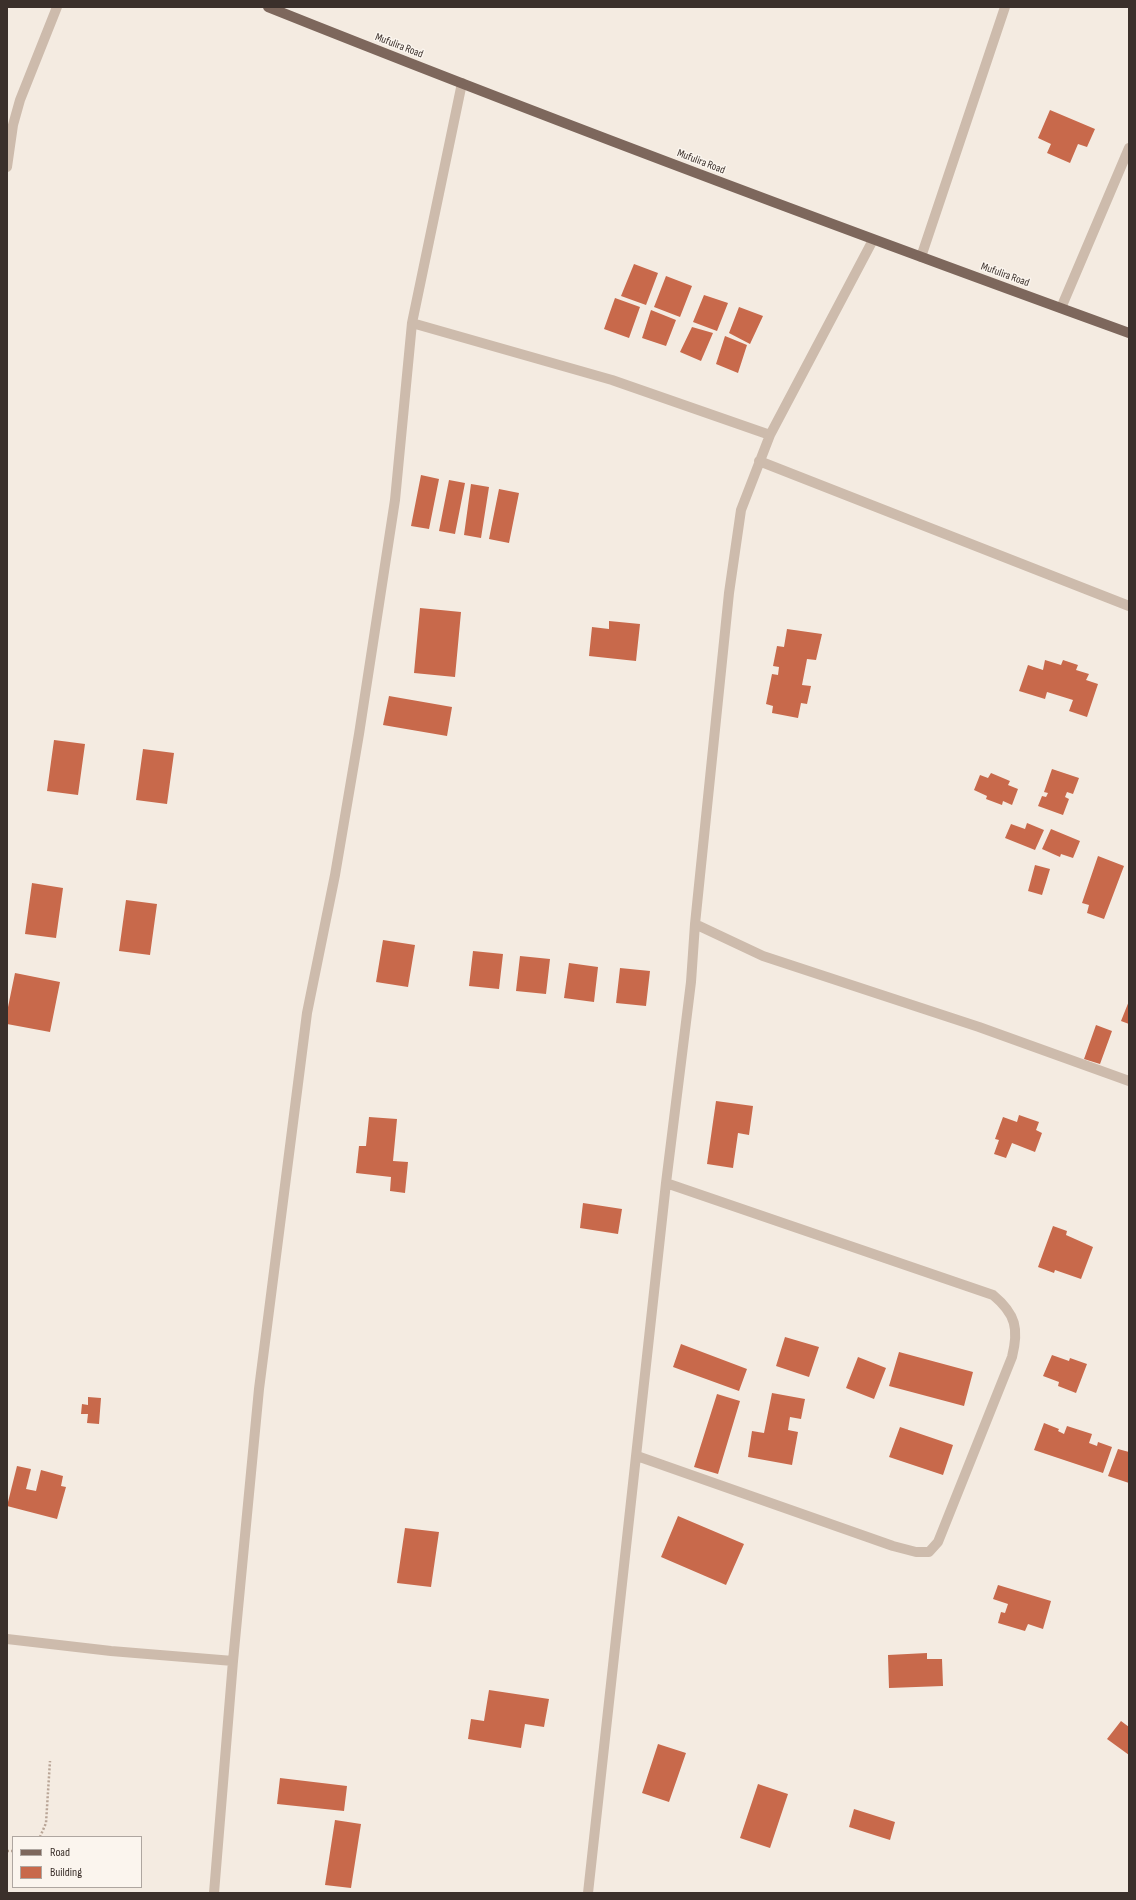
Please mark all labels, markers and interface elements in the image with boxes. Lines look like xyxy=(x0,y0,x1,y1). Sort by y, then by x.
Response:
street label: Mufulira Road xyxy=(373,31,425,61)
street label: Mufulira Road xyxy=(675,147,727,177)
street label: Mufulira Road xyxy=(979,260,1031,290)
legend xyxy=(12,1836,142,1888)
text: Road xyxy=(50,1845,70,1860)
text: Building xyxy=(50,1865,82,1880)

